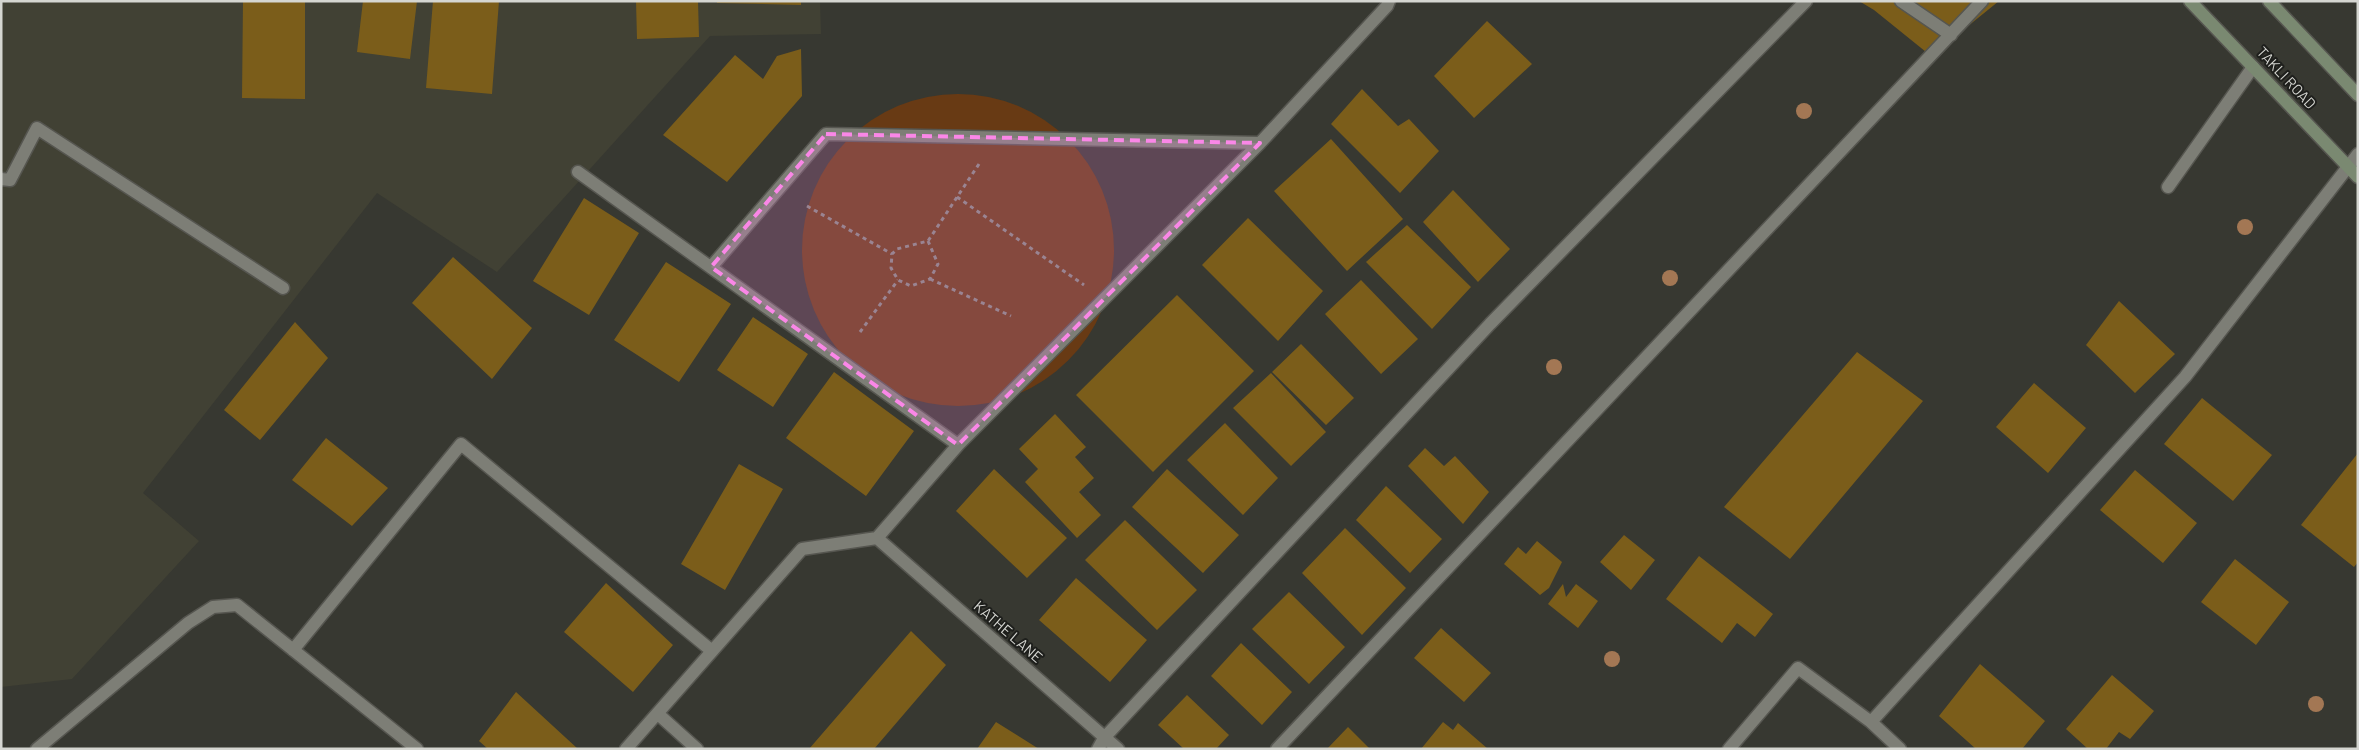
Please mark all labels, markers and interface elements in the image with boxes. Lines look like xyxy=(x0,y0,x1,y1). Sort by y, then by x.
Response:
street label: TAKLI ROAD xyxy=(2253,43,2320,112)
street label: KATHE LANE xyxy=(971,596,1047,666)

